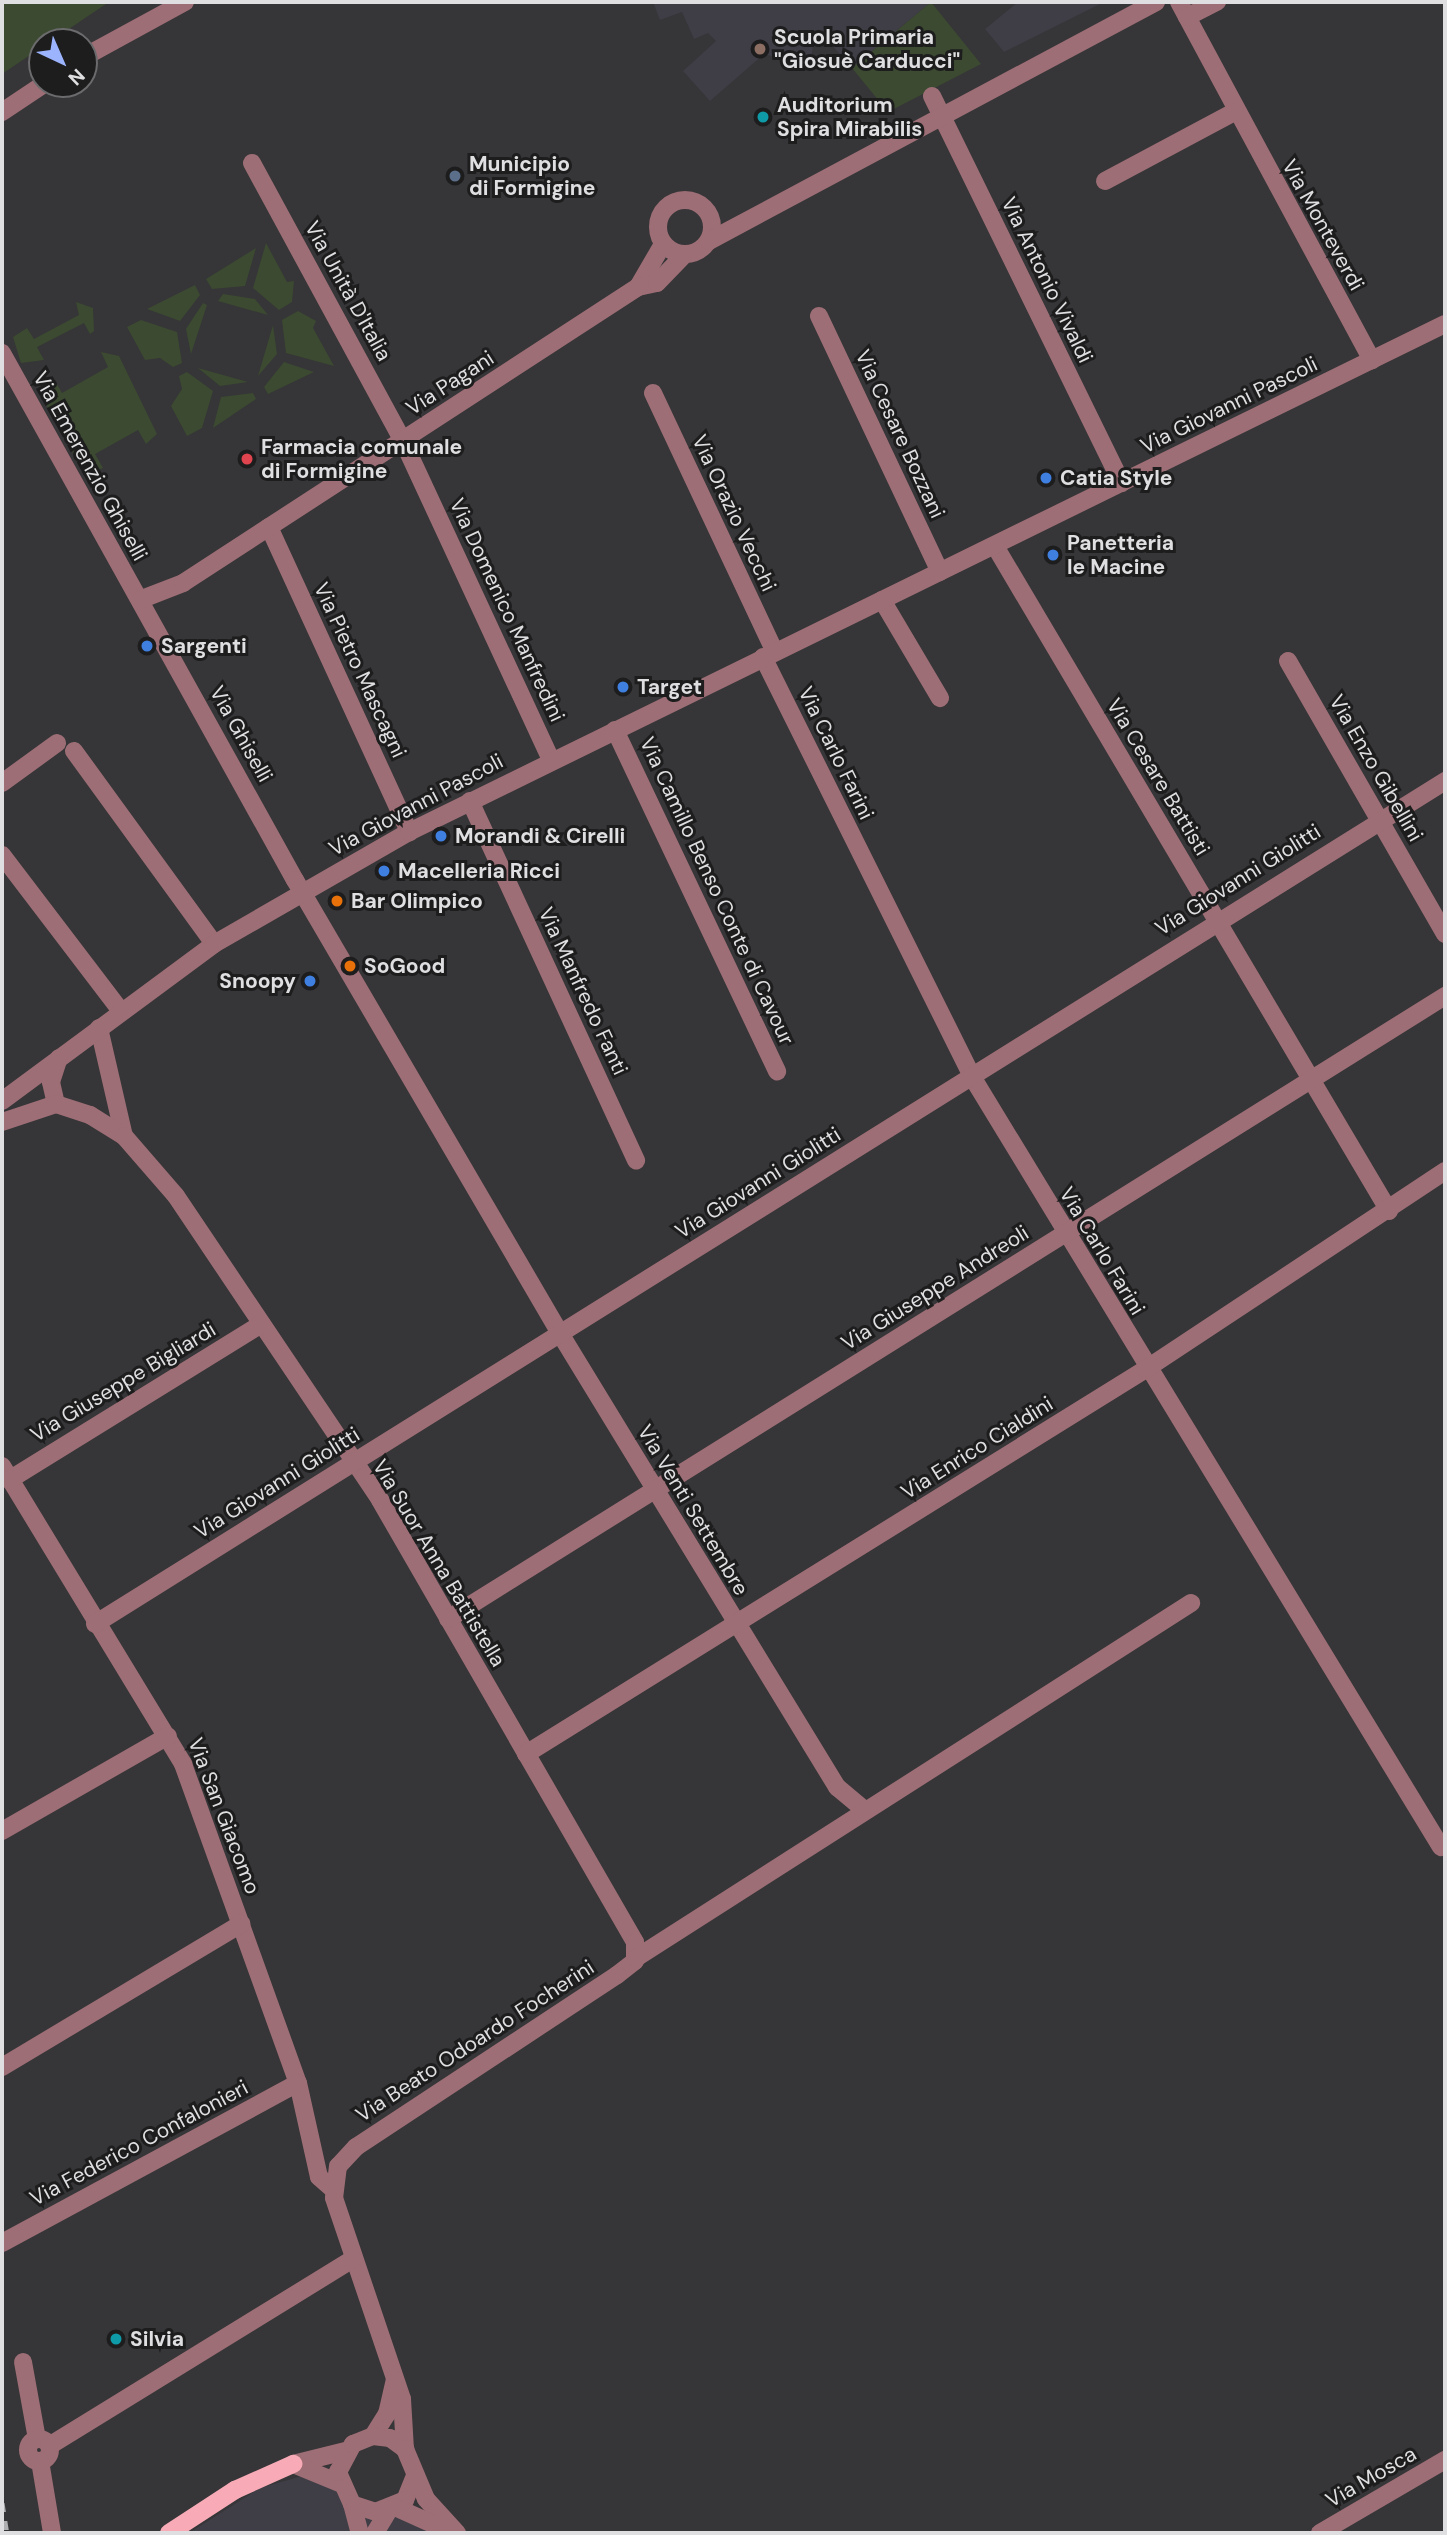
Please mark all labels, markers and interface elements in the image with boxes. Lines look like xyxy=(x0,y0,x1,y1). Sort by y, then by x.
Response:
place label: Scuola Primaria "Giosuè Carducci" xyxy=(774,24,960,74)
north arrow xyxy=(28,28,98,98)
marker: Scuola Primaria "Giosuè Carducci" xyxy=(752,41,768,57)
text: N xyxy=(63,63,90,91)
place label: Auditorium Spira Mirabilis xyxy=(777,92,922,142)
marker: Auditorium Spira Mirabilis xyxy=(755,109,771,125)
place label: Municipio di Formigine xyxy=(469,151,595,201)
street label: Via Monteverdi xyxy=(1277,155,1369,295)
marker: Municipio di Formigine xyxy=(447,168,463,184)
street label: Via Antonio Vivaldi xyxy=(996,193,1098,367)
street label: Via Unità D'Italia xyxy=(299,217,397,365)
street label: Via Pagani xyxy=(401,345,499,421)
street label: Via Cesare Bozzani xyxy=(850,346,950,522)
street label: Via Giovanni Pascoli xyxy=(1137,351,1321,459)
street label: Via Emerenzio Ghiselli xyxy=(27,367,153,565)
street label: Via Orazio Vecchi xyxy=(687,431,781,595)
place label: Farmacia comunale di Formigine xyxy=(261,434,462,484)
marker: Farmacia comunale di Formigine xyxy=(239,451,255,467)
place label: Catia Style xyxy=(1060,465,1172,491)
marker: Catia Style xyxy=(1038,470,1054,486)
street label: Via Domenico Manfredini xyxy=(444,494,570,726)
place label: Panetteria le Macine xyxy=(1067,530,1174,580)
marker: Panetteria le Macine xyxy=(1045,547,1061,563)
street label: Via Pietro Mascagni xyxy=(308,578,412,762)
place label: Sargenti xyxy=(161,633,247,659)
marker: Sargenti xyxy=(139,638,155,654)
place label: Target xyxy=(637,674,702,700)
marker: Target xyxy=(615,679,631,695)
street label: Via Ghiselli xyxy=(204,682,278,786)
street label: Via Carlo Farini xyxy=(793,682,879,824)
street label: Via Enzo Gibellini xyxy=(1324,690,1428,846)
street label: Via Cesare Battisti xyxy=(1101,694,1215,860)
street label: Via Camillo Benso Conte di Cavour xyxy=(634,733,800,1049)
street label: Via Giovanni Pascoli xyxy=(325,748,507,862)
street label: Via Giovanni Giolitti xyxy=(1151,819,1325,941)
place label: Morandi & Cirelli xyxy=(455,823,625,849)
marker: Morandi & Cirelli xyxy=(433,828,449,844)
place label: Macelleria Ricci xyxy=(398,858,560,884)
marker: Macelleria Ricci xyxy=(376,863,392,879)
place label: Bar Olimpico xyxy=(351,888,483,914)
marker: Bar Olimpico xyxy=(329,893,345,909)
street label: Via Manfredo Fanti xyxy=(533,903,633,1079)
place label: SoGood xyxy=(364,953,445,979)
marker: SoGood xyxy=(342,958,358,974)
place label: Snoopy xyxy=(219,968,296,994)
marker: Snoopy xyxy=(302,973,318,989)
street label: Via Giovanni Giolitti xyxy=(671,1122,845,1244)
street label: Via Carlo Farini xyxy=(1054,1182,1150,1320)
street label: Via Giuseppe Andreoli xyxy=(837,1220,1033,1356)
street label: Via Giuseppe Bigliardi xyxy=(26,1317,220,1447)
street label: Via Enrico Cialdini xyxy=(896,1391,1058,1505)
street label: Via Venti Settembre xyxy=(632,1420,754,1600)
street label: Via Giovanni Giolitti xyxy=(190,1422,364,1544)
street label: Via Suor Anna Battistella xyxy=(367,1455,511,1671)
street label: Via San Giacomo xyxy=(183,1734,265,1898)
street label: Via Beato Odoardo Focherini xyxy=(351,1954,599,2128)
street label: Via Federico Confalonieri xyxy=(26,2075,252,2211)
place label: Silvia xyxy=(130,2326,184,2352)
marker: Silvia xyxy=(108,2331,124,2347)
street label: Via Mosca xyxy=(1321,2441,1421,2513)

